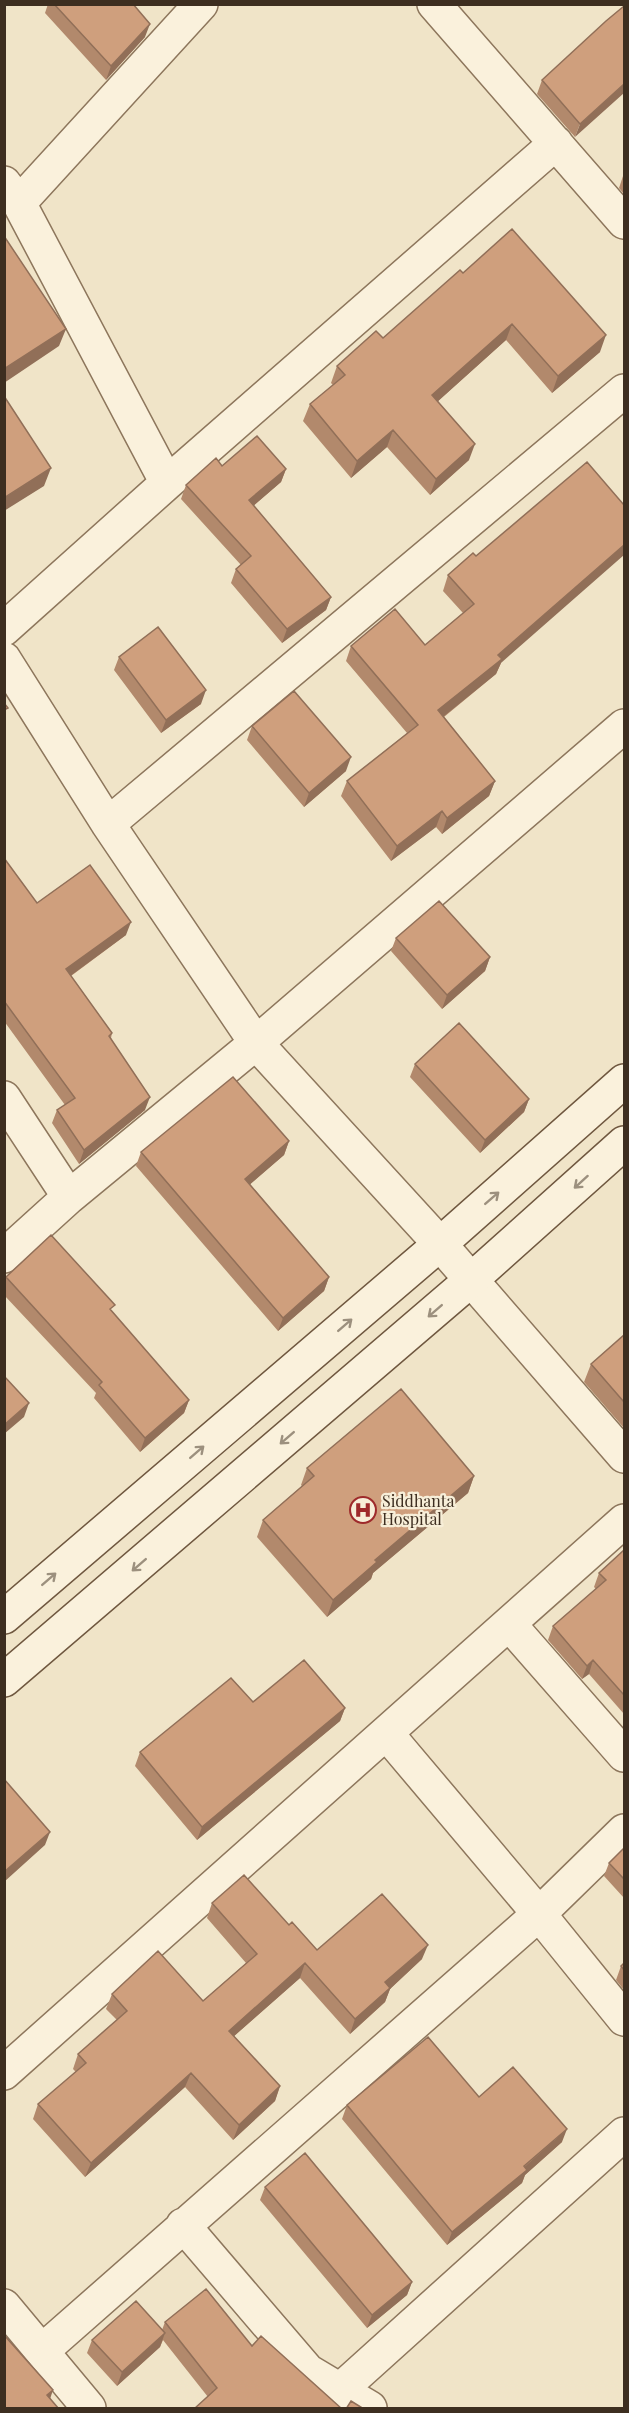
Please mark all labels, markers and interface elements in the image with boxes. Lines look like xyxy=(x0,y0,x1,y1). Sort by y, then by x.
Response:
one-way arrow xyxy=(574,1175,589,1189)
one-way arrow xyxy=(484,1191,499,1205)
one-way arrow xyxy=(428,1304,443,1318)
one-way arrow xyxy=(337,1318,352,1332)
one-way arrow xyxy=(279,1431,294,1445)
one-way arrow xyxy=(189,1445,204,1459)
place label: Siddhanta Hospital xyxy=(382,1490,455,1529)
hospital icon: Siddhanta Hospital xyxy=(348,1495,378,1525)
one-way arrow xyxy=(131,1558,146,1572)
one-way arrow xyxy=(41,1573,57,1586)

